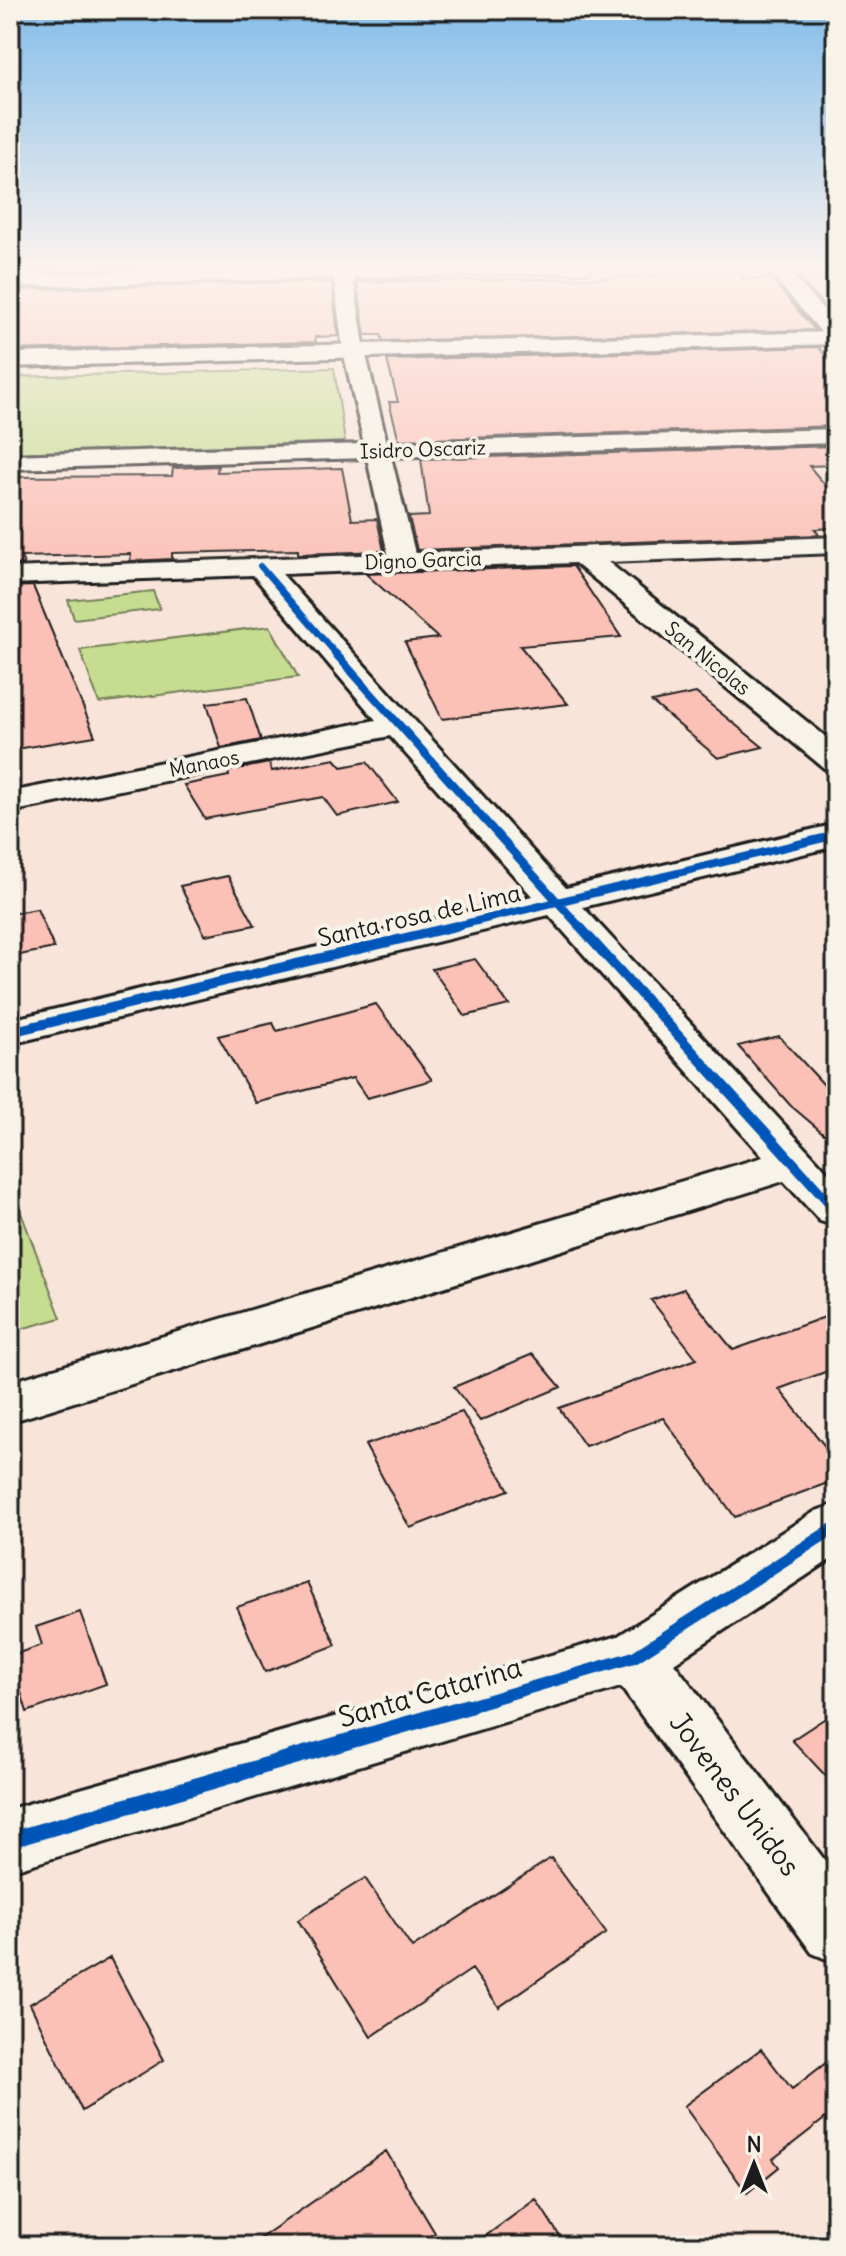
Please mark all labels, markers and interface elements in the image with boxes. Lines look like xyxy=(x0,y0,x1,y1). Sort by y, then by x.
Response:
street label: Isidro Oscariz xyxy=(359,434,487,464)
street label: Digno Garcia xyxy=(364,545,482,575)
street label: San Nicolas xyxy=(660,616,756,700)
street label: Manaos xyxy=(167,744,241,782)
street label: Santa rosa de Lima xyxy=(315,877,523,953)
street label: Santa Catarina xyxy=(334,1649,526,1735)
street label: Jovenes Unidos xyxy=(662,1705,808,1883)
north arrow xyxy=(714,2124,794,2204)
text: N xyxy=(746,2130,762,2158)

